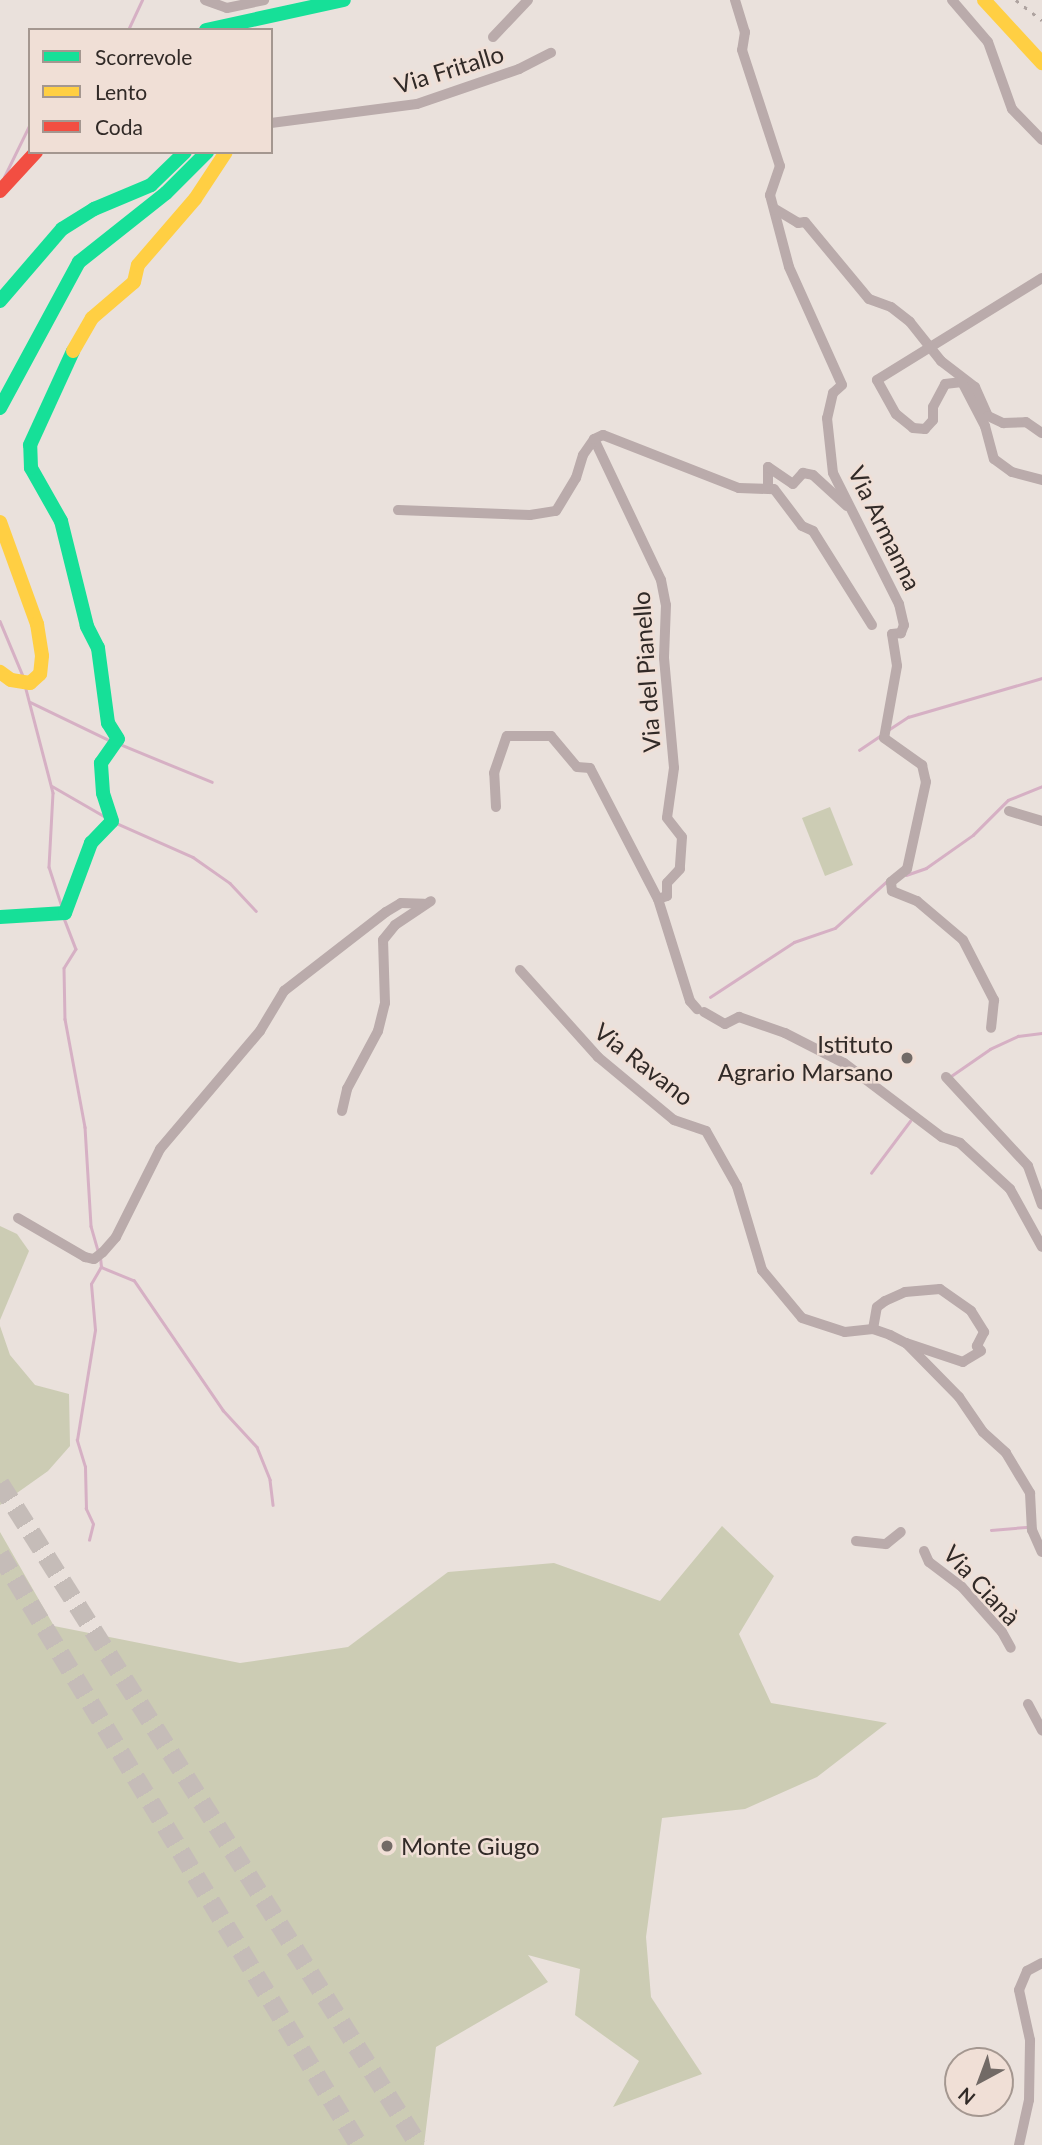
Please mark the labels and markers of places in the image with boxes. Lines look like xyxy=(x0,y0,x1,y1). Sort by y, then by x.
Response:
place label: Istituto Agrario Marsano xyxy=(718,1030,893,1086)
marker: Istituto Agrario Marsano xyxy=(899,1050,915,1066)
place label: Monte Giugo xyxy=(401,1832,540,1860)
marker: Monte Giugo xyxy=(379,1838,395,1854)

